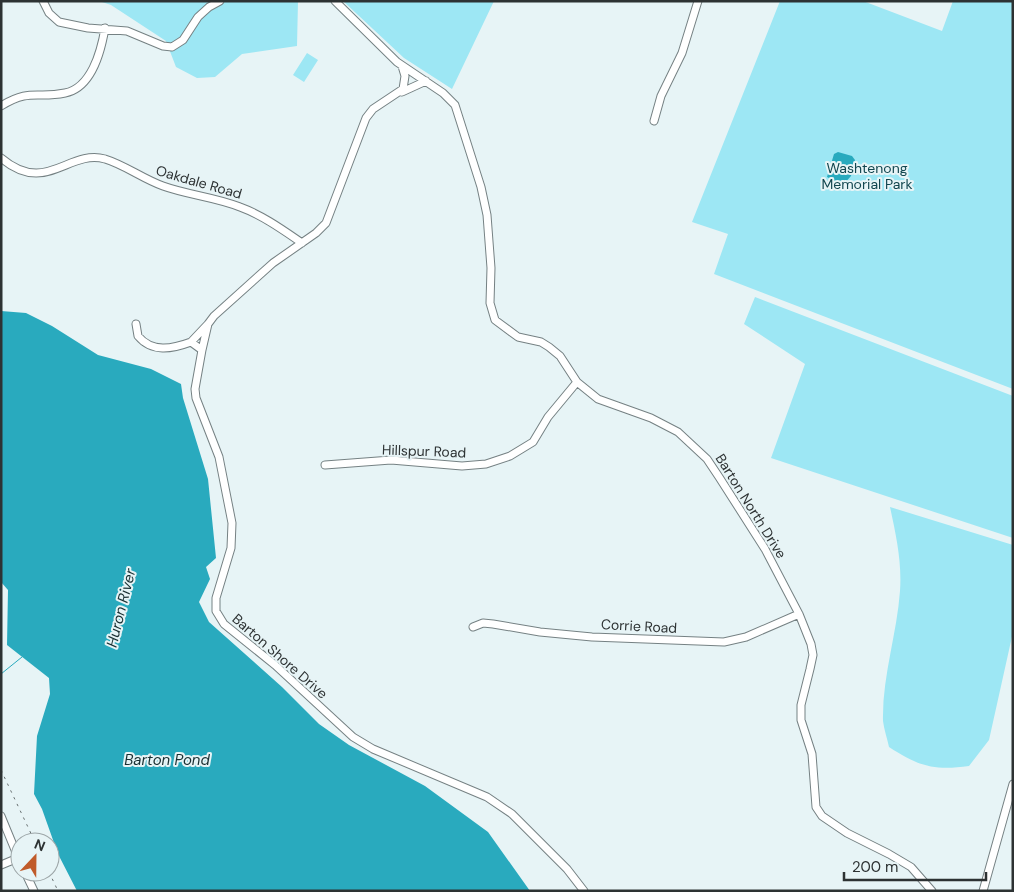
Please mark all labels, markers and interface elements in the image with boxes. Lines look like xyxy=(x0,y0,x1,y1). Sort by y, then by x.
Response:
park label: Washtenong Memorial Park xyxy=(821,159,913,193)
street label: Oakdale Road xyxy=(154,161,244,203)
street label: Hillspur Road xyxy=(381,441,467,461)
street label: Barton North Drive xyxy=(712,450,790,562)
water label: Huron River xyxy=(102,566,141,649)
street label: Barton Shore Drive xyxy=(229,610,332,702)
street label: Corrie Road xyxy=(600,615,678,637)
water label: Barton Pond xyxy=(124,750,210,770)
north arrow xyxy=(10,832,60,882)
text: N xyxy=(32,835,48,855)
scale bar xyxy=(844,850,986,882)
text: 200 m xyxy=(852,857,898,877)

